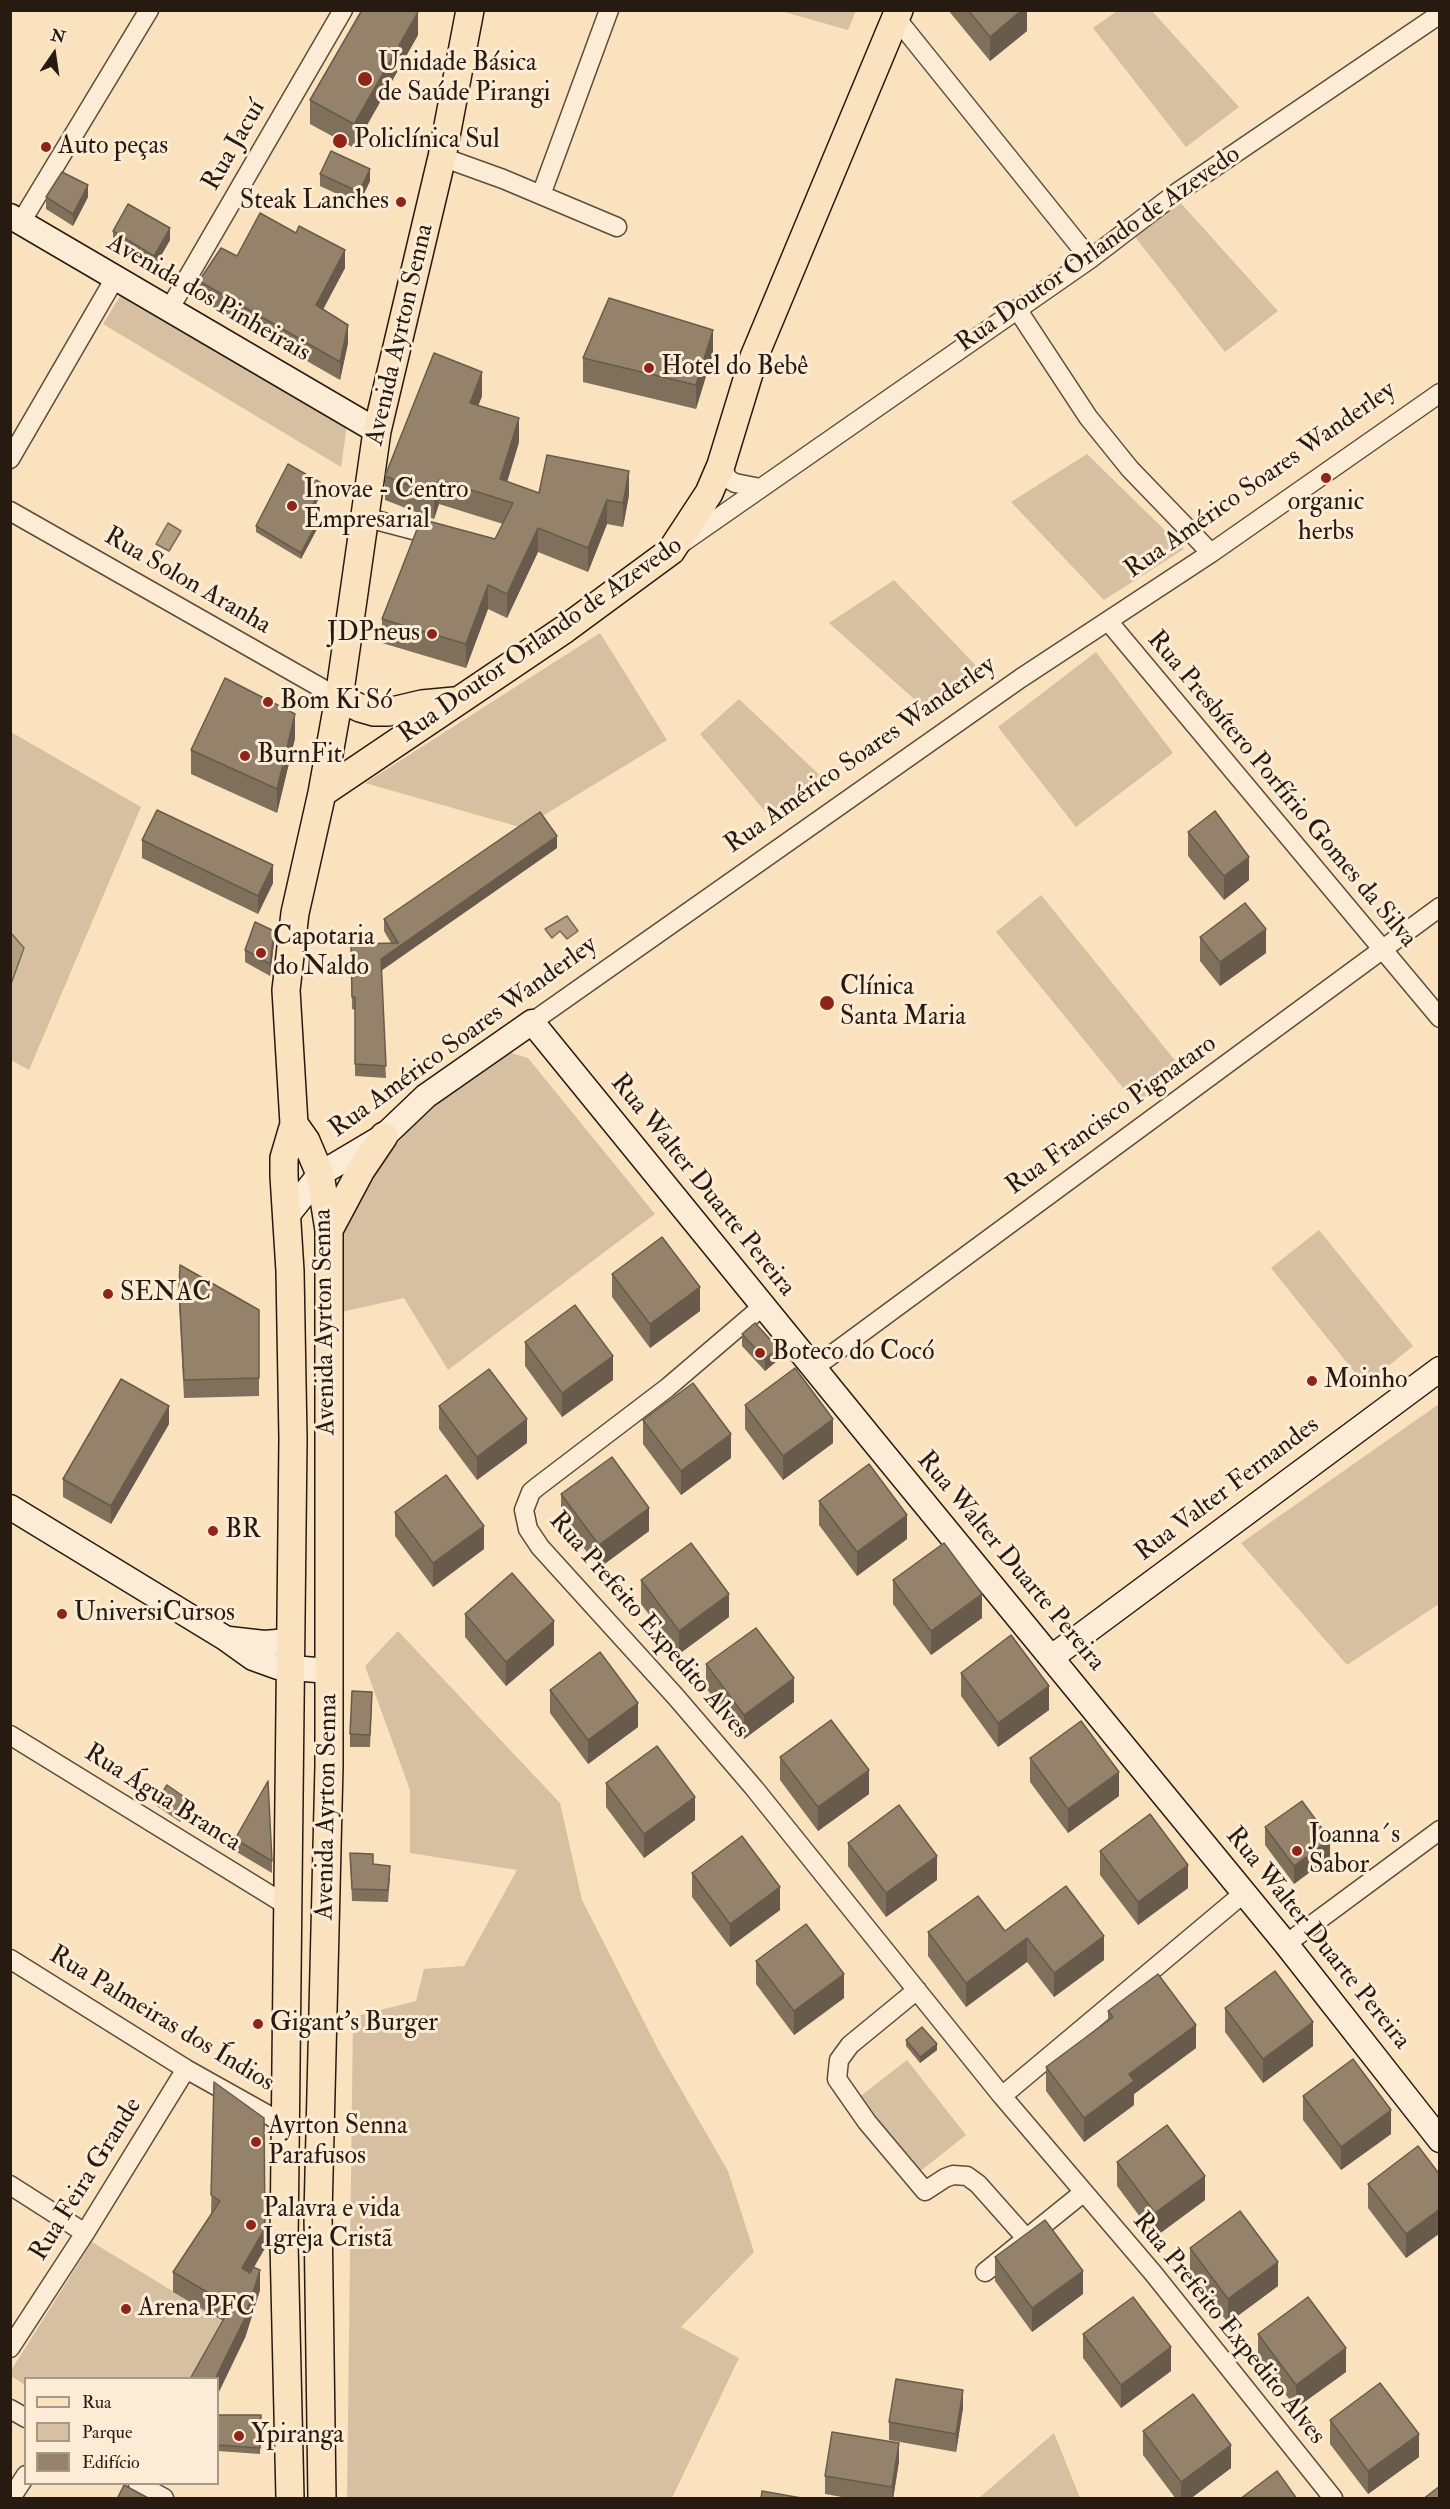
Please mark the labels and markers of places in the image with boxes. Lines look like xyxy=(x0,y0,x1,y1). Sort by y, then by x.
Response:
place label: Unidade Básica de Saúde Pirangi xyxy=(378,48,550,110)
marker: Unidade Básica de Saúde Pirangi xyxy=(356,70,374,88)
place label: Policlínica Sul xyxy=(354,125,500,157)
place label: Auto peças xyxy=(58,131,168,163)
marker: Policlínica Sul xyxy=(331,132,349,150)
marker: Auto peças xyxy=(39,140,53,154)
place label: Steak Lanches xyxy=(240,186,389,218)
marker: Steak Lanches xyxy=(394,195,408,209)
place label: Hotel do Bebê xyxy=(661,352,808,384)
marker: Hotel do Bebê xyxy=(642,361,656,375)
marker: organic herbs xyxy=(1319,471,1333,485)
place label: Inovae - Centro Empresarial xyxy=(304,475,468,536)
place label: organic herbs xyxy=(1288,487,1364,548)
marker: Inovae - Centro Empresarial xyxy=(285,499,299,513)
place label: JDPneus xyxy=(327,618,420,650)
marker: JDPneus xyxy=(425,627,439,641)
place label: Bom Ki Só xyxy=(280,686,393,718)
marker: Bom Ki Só xyxy=(261,695,275,709)
place label: BurnFit xyxy=(257,740,342,772)
marker: BurnFit xyxy=(238,749,252,763)
place label: Capotaria do Naldo xyxy=(273,922,375,984)
marker: Capotaria do Naldo xyxy=(254,946,268,960)
place label: Clínica Santa Maria xyxy=(840,972,966,1034)
marker: Clínica Santa Maria xyxy=(818,994,836,1012)
place label: SENAC xyxy=(120,1278,211,1310)
marker: SENAC xyxy=(101,1287,115,1301)
place label: Boteco do Cocó xyxy=(772,1337,934,1369)
marker: Boteco do Cocó xyxy=(753,1346,767,1360)
place label: Moinho xyxy=(1324,1365,1408,1397)
marker: Moinho xyxy=(1305,1374,1319,1388)
place label: BR xyxy=(225,1515,260,1547)
marker: BR xyxy=(206,1524,220,1538)
place label: UniversiCursos xyxy=(74,1598,235,1630)
marker: UniversiCursos xyxy=(55,1607,69,1621)
place label: Joanna´s Sabor xyxy=(1309,1820,1400,1882)
marker: Joanna´s Sabor xyxy=(1290,1844,1304,1858)
place label: Gigant's Burger xyxy=(270,2008,438,2040)
marker: Gigant's Burger xyxy=(251,2017,265,2031)
place label: Ayrton Senna Parafusos xyxy=(268,2111,408,2172)
marker: Ayrton Senna Parafusos xyxy=(249,2135,263,2149)
place label: Palavra e vida Igreja Cristã xyxy=(263,2194,400,2256)
marker: Palavra e vida Igreja Cristã xyxy=(244,2218,258,2232)
place label: Arena PFC xyxy=(138,2293,255,2325)
marker: Arena PFC xyxy=(119,2302,133,2316)
place label: Ypiranga xyxy=(251,2420,344,2452)
marker: Ypiranga xyxy=(232,2429,246,2443)

